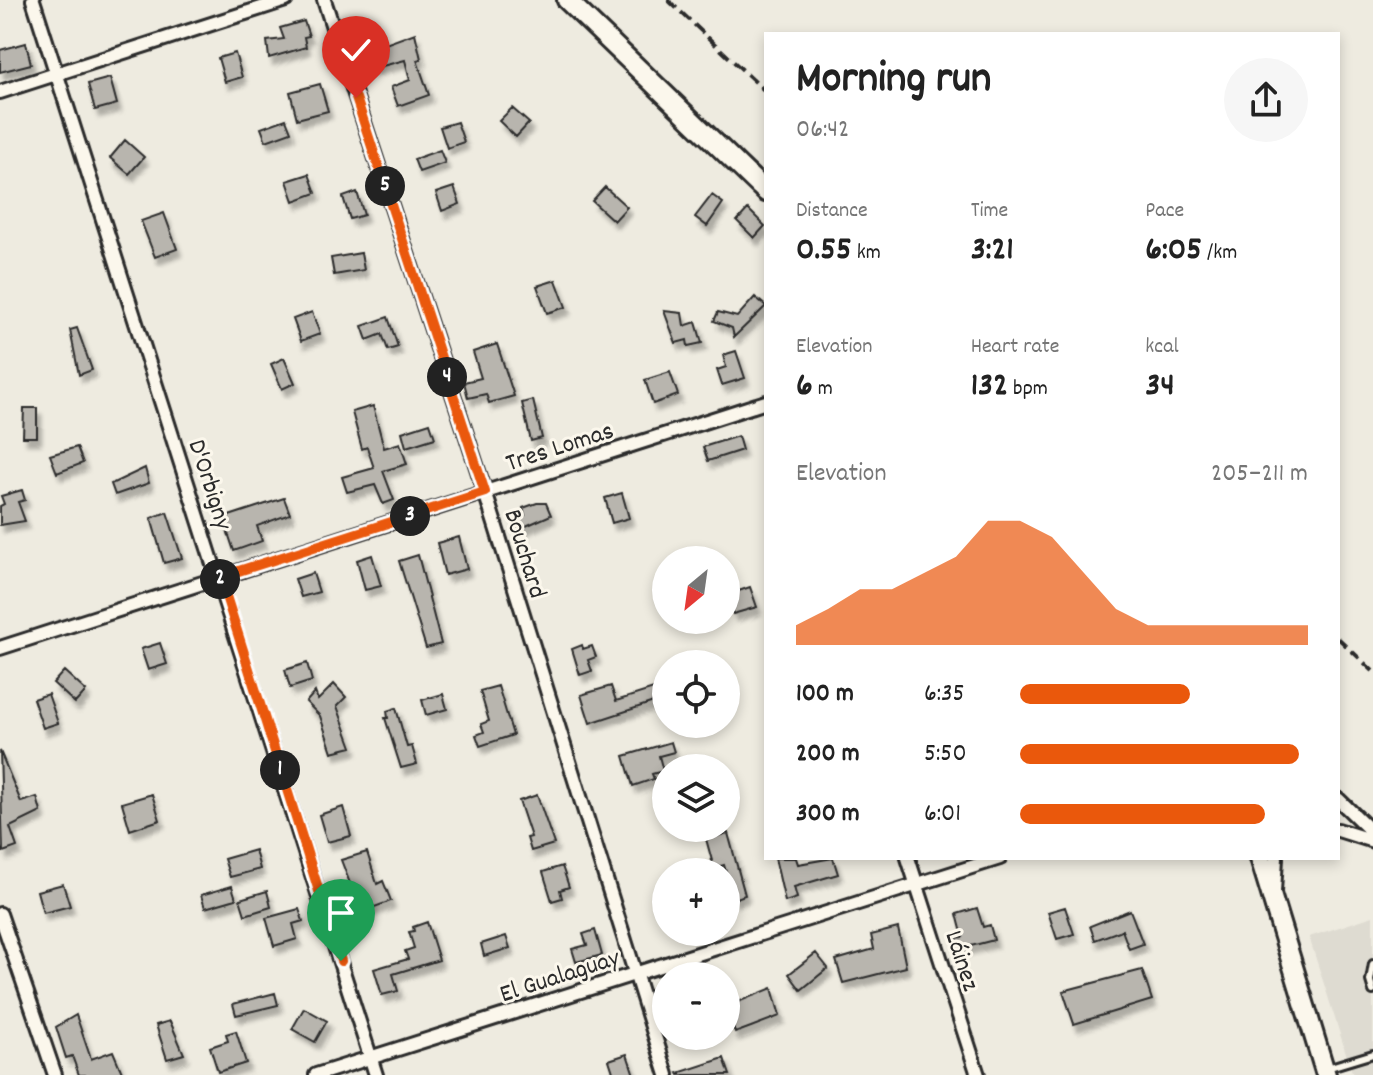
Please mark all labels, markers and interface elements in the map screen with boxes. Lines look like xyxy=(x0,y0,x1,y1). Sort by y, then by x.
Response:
pin xyxy=(322,16,390,98)
icon: check xyxy=(334,28,378,72)
text: Morning run xyxy=(796,50,991,113)
button: share xyxy=(1224,58,1308,142)
text: 06:42 xyxy=(796,112,849,149)
pin: 5 xyxy=(365,166,405,206)
text: 5 xyxy=(380,170,390,201)
text: Distance xyxy=(796,196,868,227)
text: Time xyxy=(971,196,1008,227)
text: Pace xyxy=(1145,196,1184,227)
text: 0.55 xyxy=(796,227,852,276)
text: 3:21 xyxy=(971,227,1014,276)
text: 6:05 xyxy=(1145,227,1202,276)
text: km xyxy=(852,238,881,269)
text: /km xyxy=(1202,238,1237,269)
text: Elevation xyxy=(796,332,873,363)
text: Heart rate xyxy=(971,332,1060,363)
text: kcal xyxy=(1145,332,1179,363)
pin: 4 xyxy=(427,357,467,397)
text: 4 xyxy=(442,361,452,392)
text: 6 xyxy=(796,363,813,412)
text: 132 xyxy=(971,363,1008,412)
text: 34 xyxy=(1145,363,1175,412)
text: m xyxy=(813,374,833,405)
text: bpm xyxy=(1008,374,1048,405)
street label: Tres Lomas xyxy=(501,413,619,483)
street label: D'Orbigny xyxy=(177,435,241,535)
text: Elevation xyxy=(796,456,886,493)
text: 205–211 m xyxy=(1211,456,1308,493)
pin: 3 xyxy=(390,496,430,536)
text: 3 xyxy=(405,500,415,531)
street label: Bouchard xyxy=(493,505,555,603)
north arrow xyxy=(652,546,740,634)
map controls xyxy=(652,546,740,1050)
pin: 2 xyxy=(200,559,240,599)
text: 2 xyxy=(215,563,225,594)
button: locate xyxy=(652,650,740,738)
text: 100 m xyxy=(796,676,854,713)
text: 6:35 xyxy=(924,676,965,713)
text: 200 m xyxy=(796,736,860,773)
text: 5:50 xyxy=(924,736,967,773)
pin: 1 xyxy=(260,750,300,790)
text: 1 xyxy=(278,754,282,785)
button: layers xyxy=(652,754,740,842)
text: 300 m xyxy=(796,796,860,833)
text: 6:01 xyxy=(924,796,961,833)
button: + xyxy=(652,858,740,946)
pin xyxy=(307,879,375,961)
icon: arrive xyxy=(319,891,363,935)
street label: Láinez xyxy=(934,926,988,996)
street label: El Gualaguay xyxy=(495,940,625,1014)
button: − xyxy=(652,962,740,1050)

